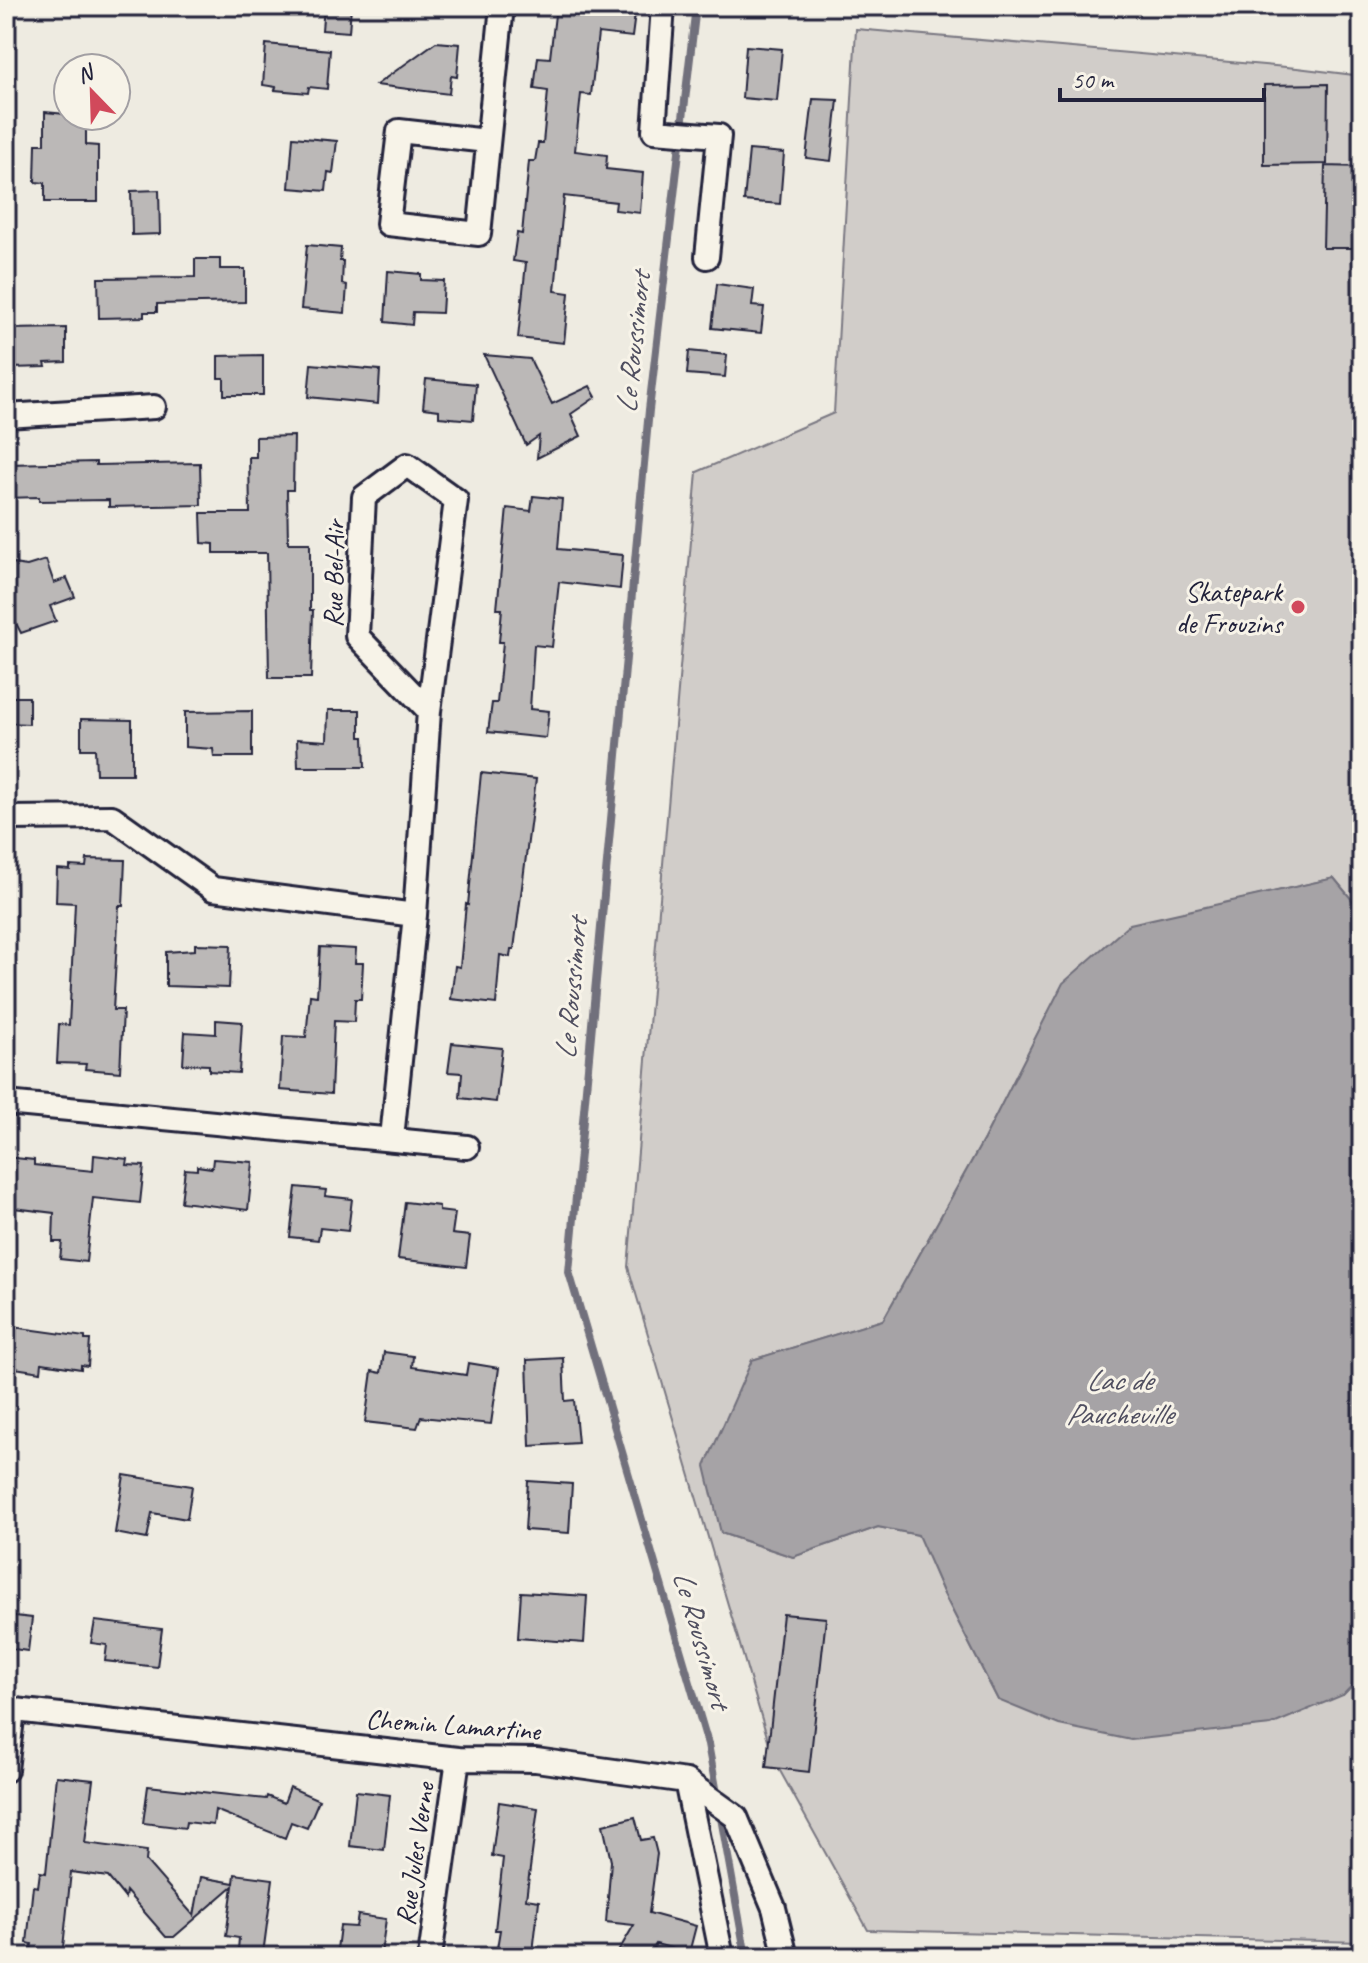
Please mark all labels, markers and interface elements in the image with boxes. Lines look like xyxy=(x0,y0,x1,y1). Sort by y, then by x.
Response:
north arrow xyxy=(52,52,132,132)
scale bar xyxy=(1060,52,1264,102)
text: N xyxy=(73,58,99,90)
text: 50 m xyxy=(1072,65,1115,95)
water label: Le Roussimort xyxy=(607,265,660,415)
street label: Rue Bel-Air xyxy=(315,517,352,628)
place label: Skatepark de Frouzins xyxy=(1176,574,1284,641)
marker: Skatepark de Frouzins xyxy=(1289,598,1307,616)
water label: Le Roussimort xyxy=(546,911,597,1061)
water label: Lac de Paucheville xyxy=(1066,1361,1176,1433)
water label: Le Roussimort xyxy=(664,1566,741,1718)
street label: Chemin Lamartine xyxy=(365,1701,543,1748)
street label: Rue Jules Verne xyxy=(387,1779,442,1928)

